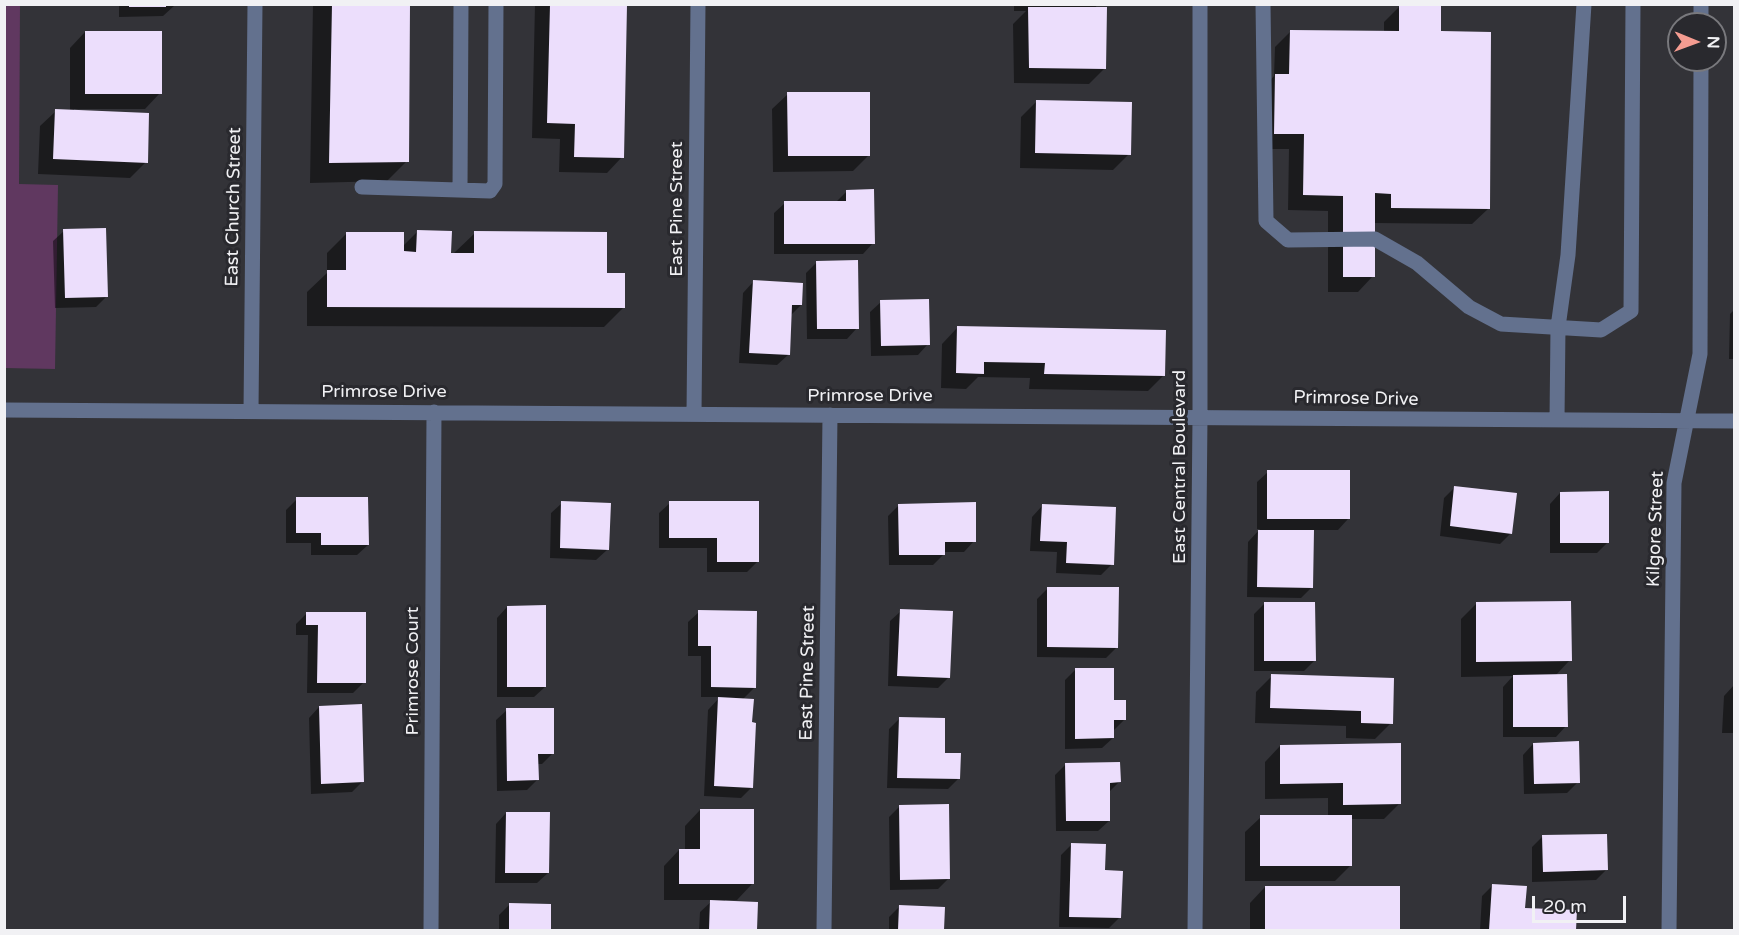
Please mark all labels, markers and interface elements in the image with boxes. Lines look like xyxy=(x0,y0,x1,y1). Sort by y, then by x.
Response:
north arrow xyxy=(1667,12,1727,72)
text: N xyxy=(1703,36,1723,49)
street label: East Church Street xyxy=(222,127,246,287)
street label: East Pine Street xyxy=(666,141,688,277)
street label: East Central Boulevard xyxy=(1169,370,1191,564)
street label: Primrose Drive xyxy=(321,381,447,403)
street label: Primrose Drive xyxy=(807,385,933,407)
street label: Primrose Drive xyxy=(1293,387,1419,411)
street label: Kilgore Street xyxy=(1643,471,1669,587)
street label: East Pine Street xyxy=(796,605,820,741)
street label: Primrose Court xyxy=(402,607,424,735)
scale bar xyxy=(1535,884,1630,922)
text: 20 m xyxy=(1543,895,1587,917)

